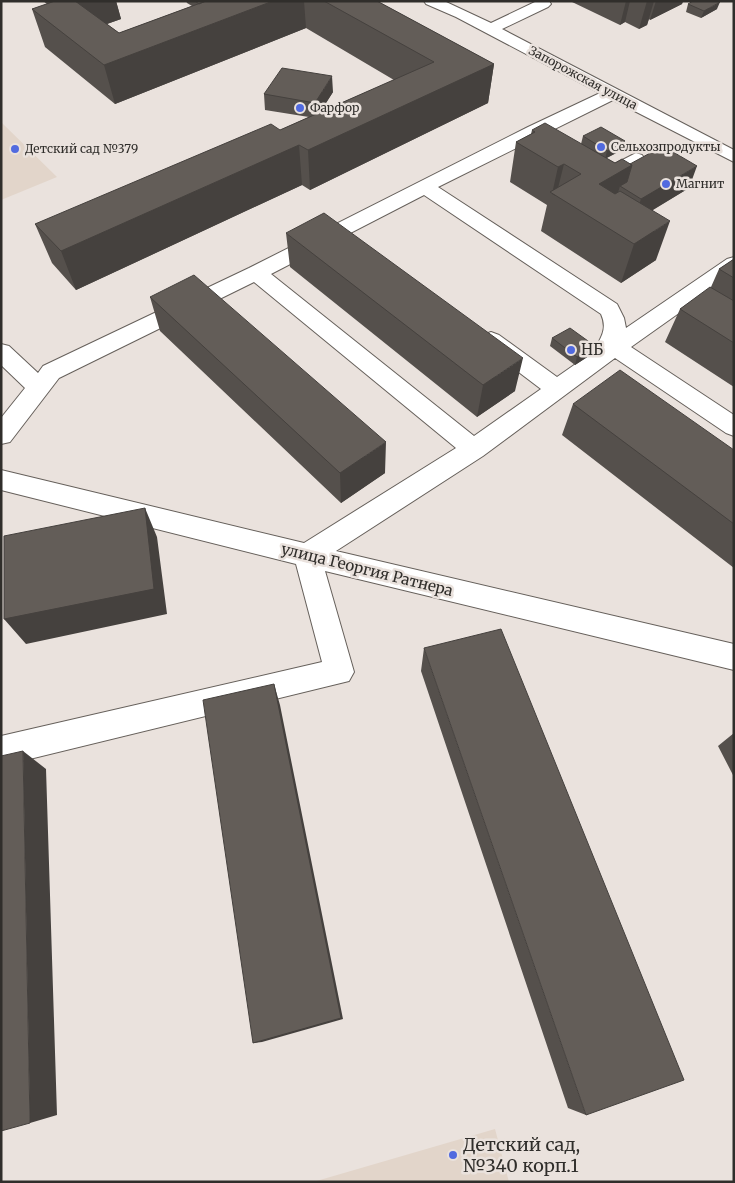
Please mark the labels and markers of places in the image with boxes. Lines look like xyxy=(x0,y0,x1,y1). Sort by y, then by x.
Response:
place label: Фарфор xyxy=(310,100,359,115)
marker: Фарфор xyxy=(294,102,306,114)
place label: Сельхозпродукты xyxy=(611,139,721,154)
place label: Детский сад №379 xyxy=(25,141,138,156)
marker: Сельхозпродукты xyxy=(595,141,607,153)
marker: Детский сад №379 xyxy=(9,143,21,155)
place label: Магнит xyxy=(676,176,724,191)
marker: Магнит xyxy=(660,178,672,190)
place label: НБ xyxy=(581,340,603,359)
marker: НБ xyxy=(565,344,577,356)
place label: Детский сад, №340 корп.1 xyxy=(463,1133,580,1177)
marker: Детский сад, №340 корп.1 xyxy=(447,1149,459,1161)

